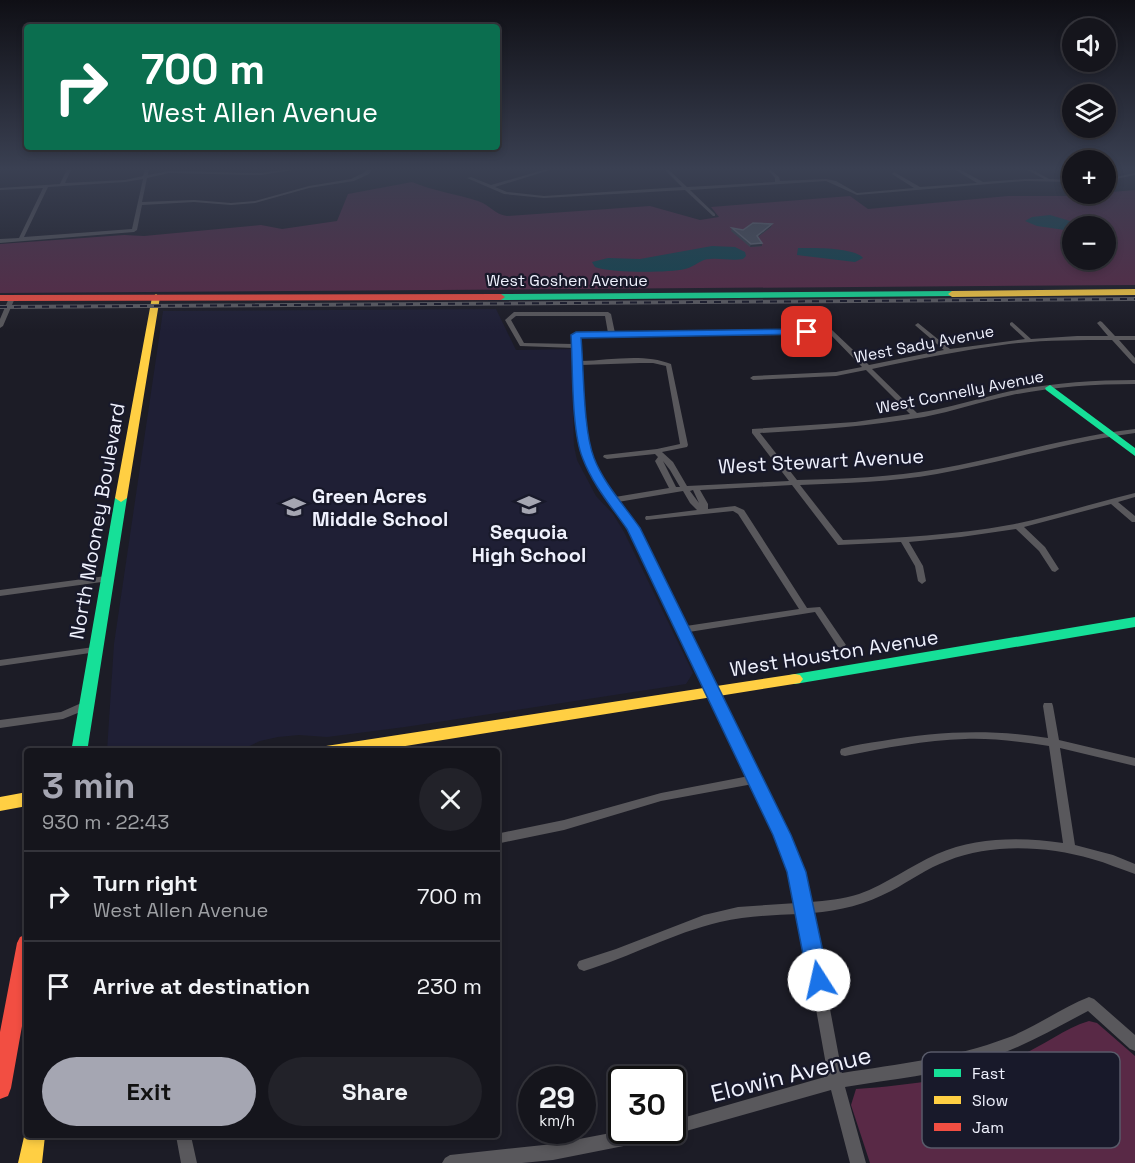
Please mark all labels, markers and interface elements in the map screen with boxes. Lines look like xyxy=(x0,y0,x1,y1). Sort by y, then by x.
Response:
map controls xyxy=(1062,18,1116,270)
button: sound xyxy=(1062,18,1116,72)
text: 700 m xyxy=(141,43,265,96)
icon: right xyxy=(42,48,120,126)
button: layers xyxy=(1062,84,1116,138)
text: West Allen Avenue xyxy=(141,95,378,130)
button: + xyxy=(1062,150,1116,204)
button: − xyxy=(1062,216,1116,270)
street label: West Goshen Avenue xyxy=(486,270,648,291)
pin xyxy=(781,306,832,357)
icon: arrive xyxy=(790,315,823,348)
street label: West Sady Avenue xyxy=(852,320,996,368)
street label: West Connelly Avenue xyxy=(874,365,1046,419)
street label: North Mooney Boulevard xyxy=(63,401,131,641)
street label: West Stewart Avenue xyxy=(717,443,925,479)
place label: Green Acres Middle School xyxy=(312,483,448,532)
school or university icon: Sequoia High School xyxy=(516,492,542,518)
school or university icon: Green Acres Middle School xyxy=(281,494,307,520)
place label: Sequoia High School xyxy=(472,519,586,568)
street label: West Houston Avenue xyxy=(728,624,940,682)
text: 3 min xyxy=(42,763,136,809)
button: close xyxy=(419,768,482,831)
text: 930 m · 22:43 xyxy=(42,809,169,835)
text: Turn right xyxy=(93,869,198,897)
icon: right xyxy=(42,880,75,913)
text: 700 m xyxy=(417,882,482,910)
text: West Allen Avenue xyxy=(93,897,268,923)
position arrow xyxy=(787,948,851,1012)
icon: arrive xyxy=(42,970,75,1003)
text: Arrive at destination xyxy=(93,972,310,1000)
text: 230 m xyxy=(417,972,482,1000)
street label: Elowin Avenue xyxy=(707,1039,875,1109)
legend xyxy=(922,1052,1120,1148)
button: Exit xyxy=(42,1057,256,1126)
button: Share xyxy=(268,1057,482,1126)
text: Fast xyxy=(972,1063,1005,1084)
speed limit sign: 30 xyxy=(608,1066,686,1144)
text: 29 xyxy=(539,1078,575,1117)
text: Slow xyxy=(972,1090,1008,1111)
text: km/h xyxy=(539,1111,575,1130)
text: Jam xyxy=(972,1117,1004,1138)

